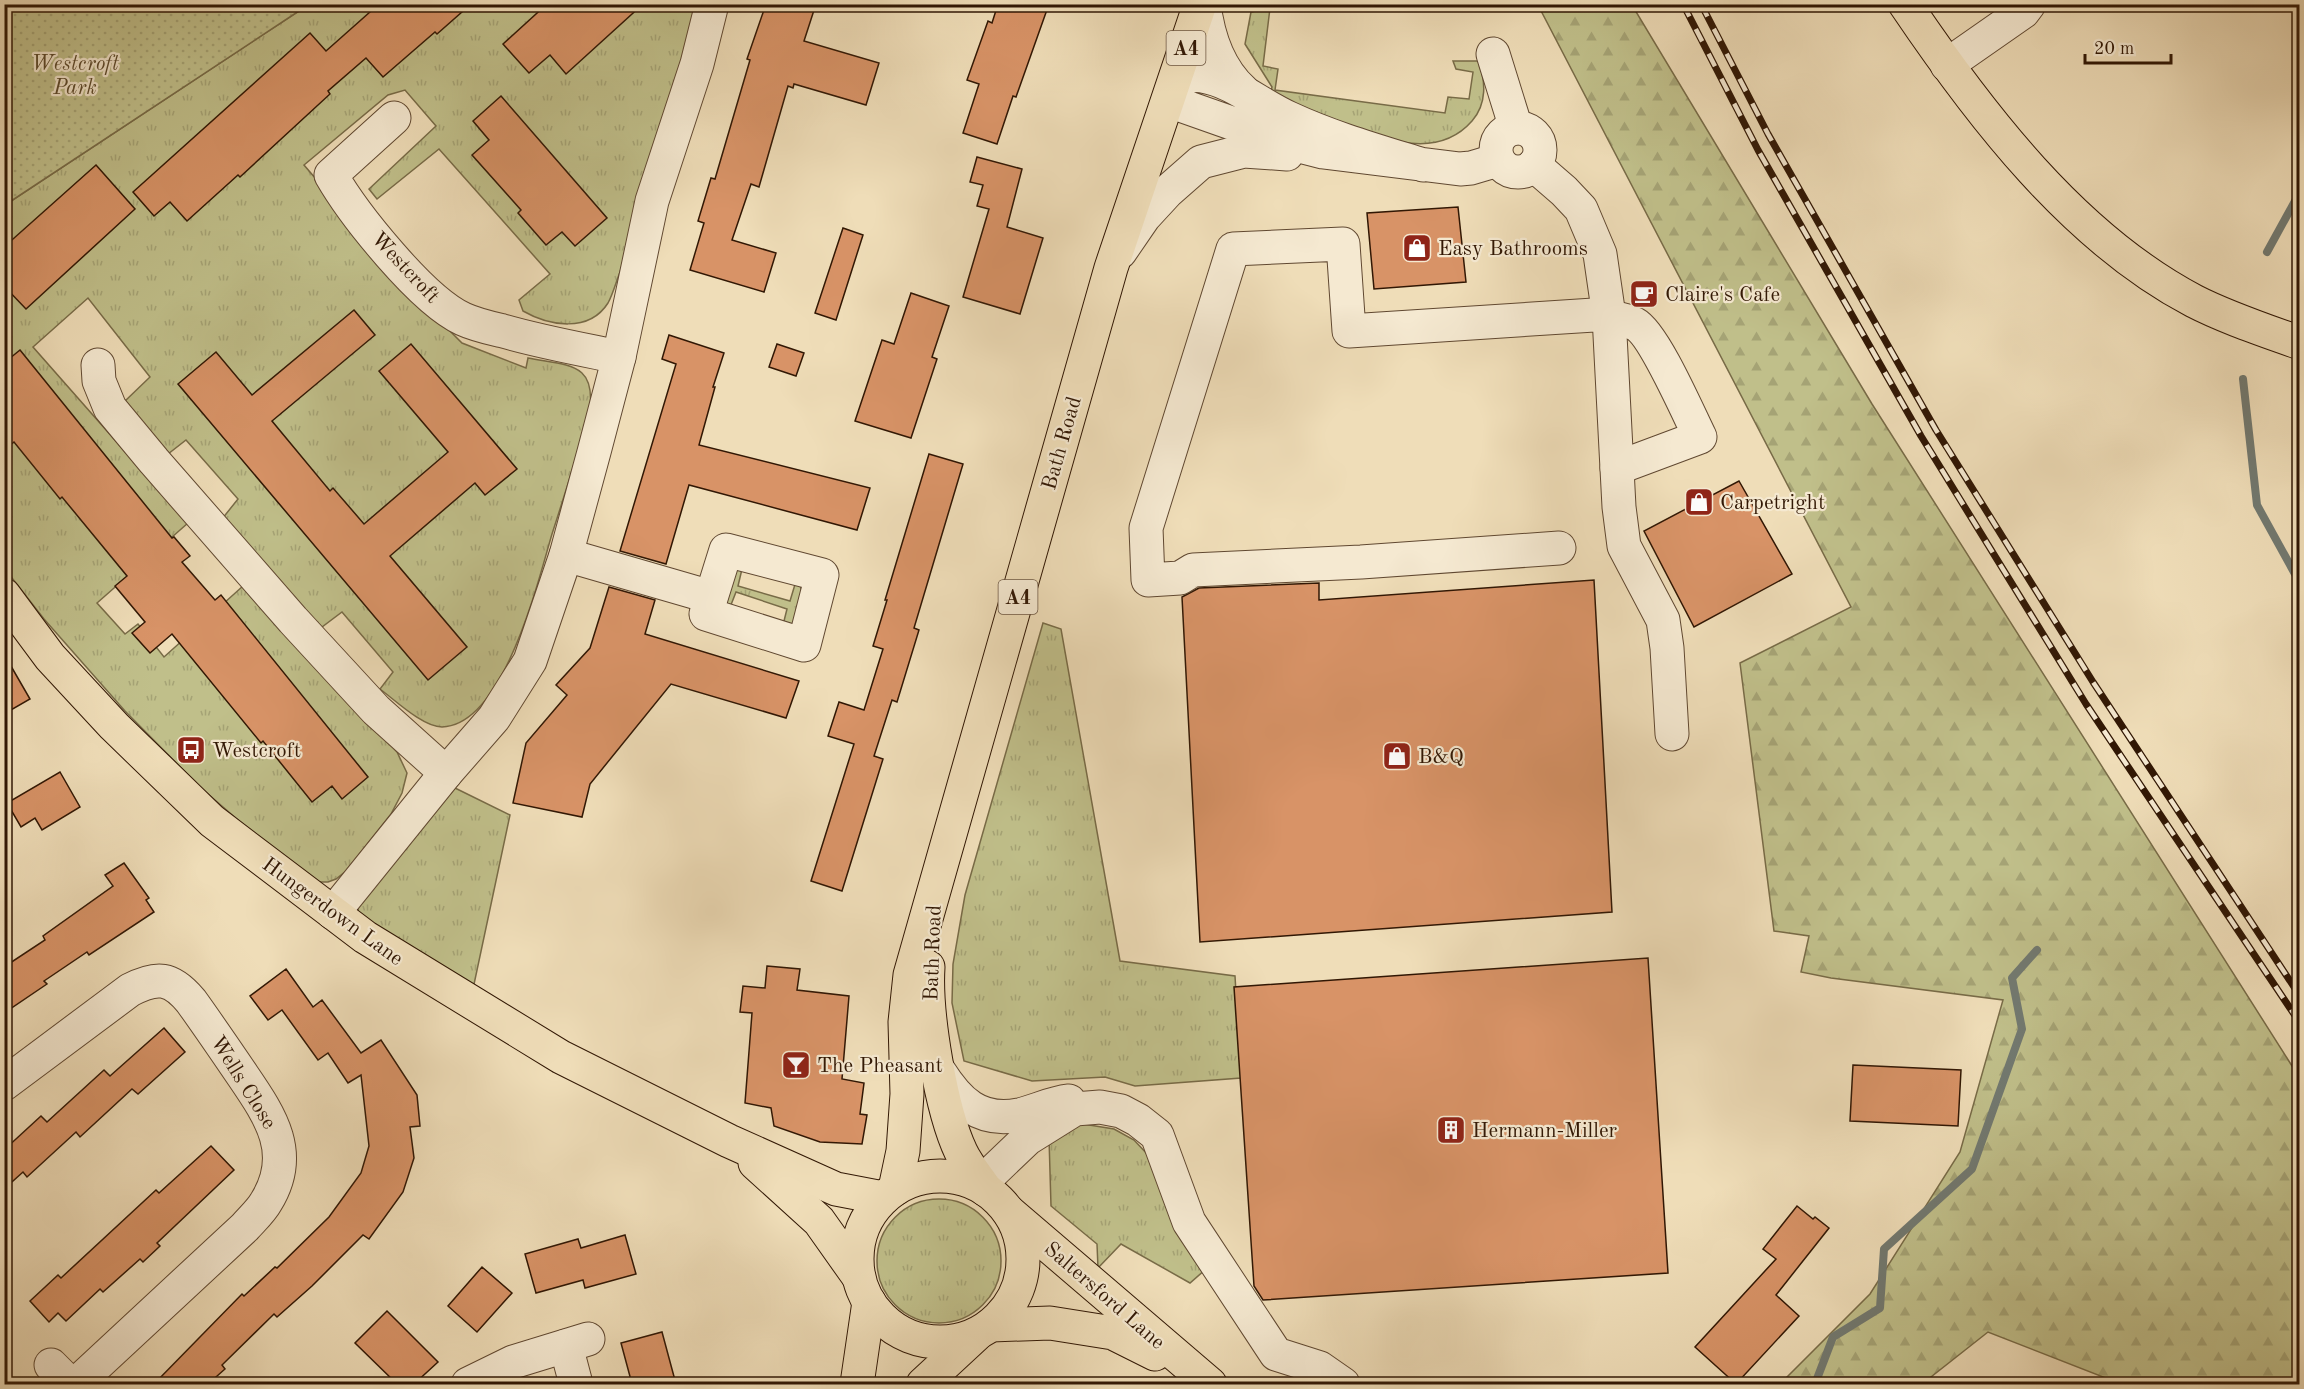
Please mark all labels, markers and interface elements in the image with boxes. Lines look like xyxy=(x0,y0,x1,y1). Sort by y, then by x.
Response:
scale bar xyxy=(2085,27,2170,65)
road number: A4 xyxy=(1166,31,1206,65)
text: 20 m xyxy=(2094,40,2134,58)
park label: Westcroft Park xyxy=(31,54,119,99)
street label: Westcroft xyxy=(367,228,443,308)
shop icon: Easy Bathrooms xyxy=(1401,232,1433,264)
place label: Easy Bathrooms xyxy=(1438,239,1588,260)
cafe icon: Claire's Cafe xyxy=(1628,278,1660,310)
place label: Claire's Cafe xyxy=(1665,285,1780,306)
street label: Bath Road xyxy=(1039,394,1086,493)
shop icon: Carpetright xyxy=(1683,486,1715,518)
place label: Carpetright xyxy=(1720,493,1825,514)
road number: A4 xyxy=(998,580,1038,614)
bus stop icon: Westcroft xyxy=(175,734,207,766)
shop icon: B&Q xyxy=(1381,740,1413,772)
place label: Westcroft xyxy=(212,741,301,762)
place label: B&Q xyxy=(1418,747,1464,768)
street label: Hungerdown Lane xyxy=(258,854,407,970)
street label: Bath Road xyxy=(921,905,946,1002)
street label: Wells Close xyxy=(206,1033,280,1133)
bar icon: The Pheasant xyxy=(780,1049,812,1081)
place label: The Pheasant xyxy=(817,1056,943,1077)
building icon: Hermann-Miller xyxy=(1435,1114,1467,1146)
place label: Hermann-Miller xyxy=(1472,1121,1618,1142)
street label: Saltersford Lane xyxy=(1040,1238,1168,1354)

